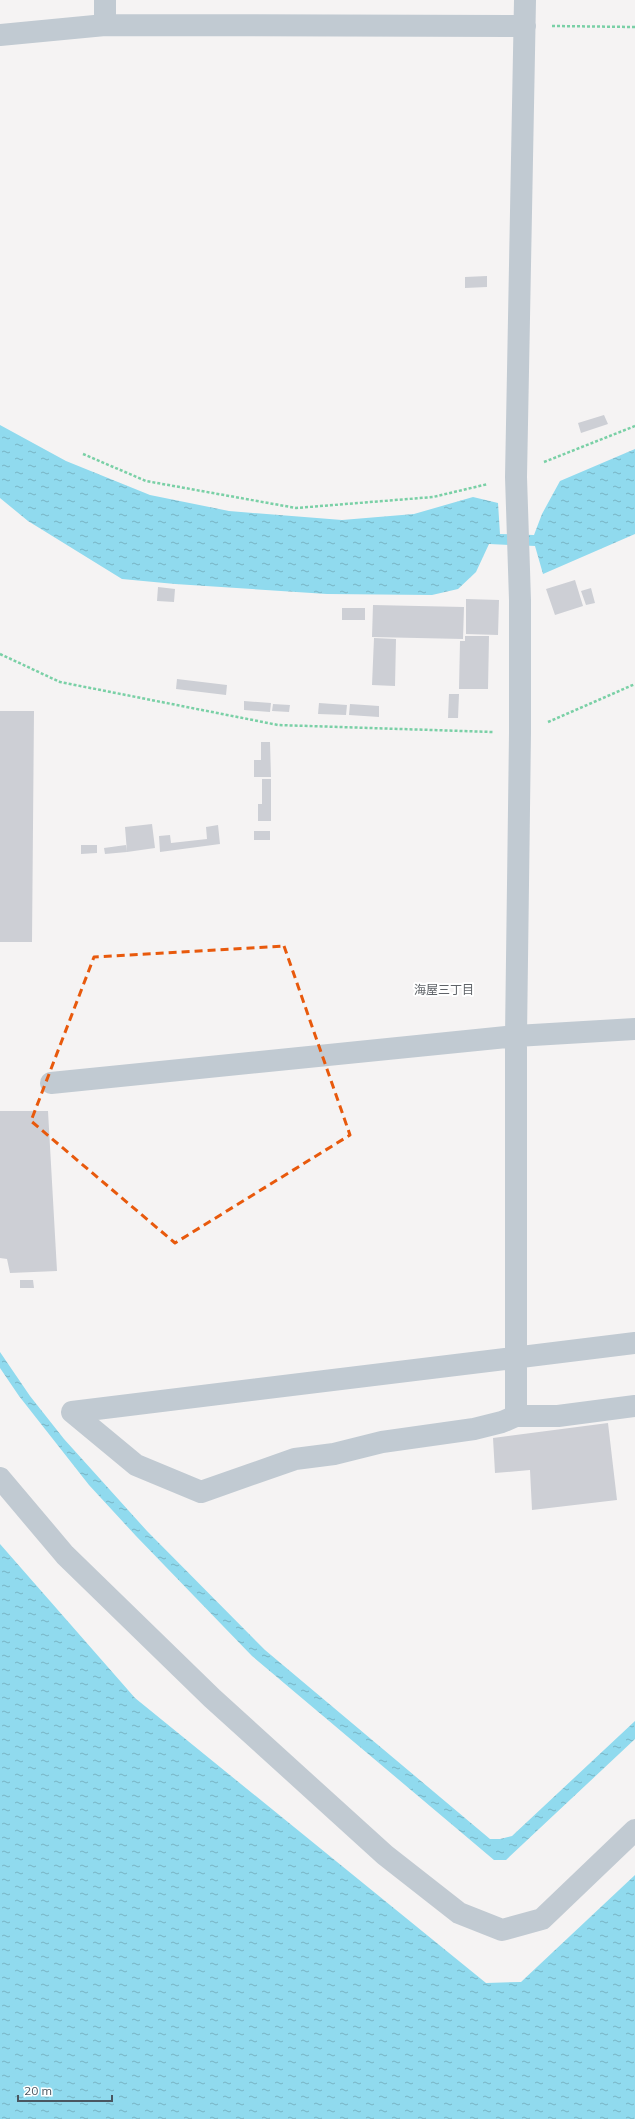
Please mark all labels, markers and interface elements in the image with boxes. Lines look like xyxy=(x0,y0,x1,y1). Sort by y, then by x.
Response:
district label: 海屋三丁目 xyxy=(414,982,474,997)
scale bar xyxy=(18,2077,112,2103)
text: 20 m xyxy=(24,2083,52,2098)

